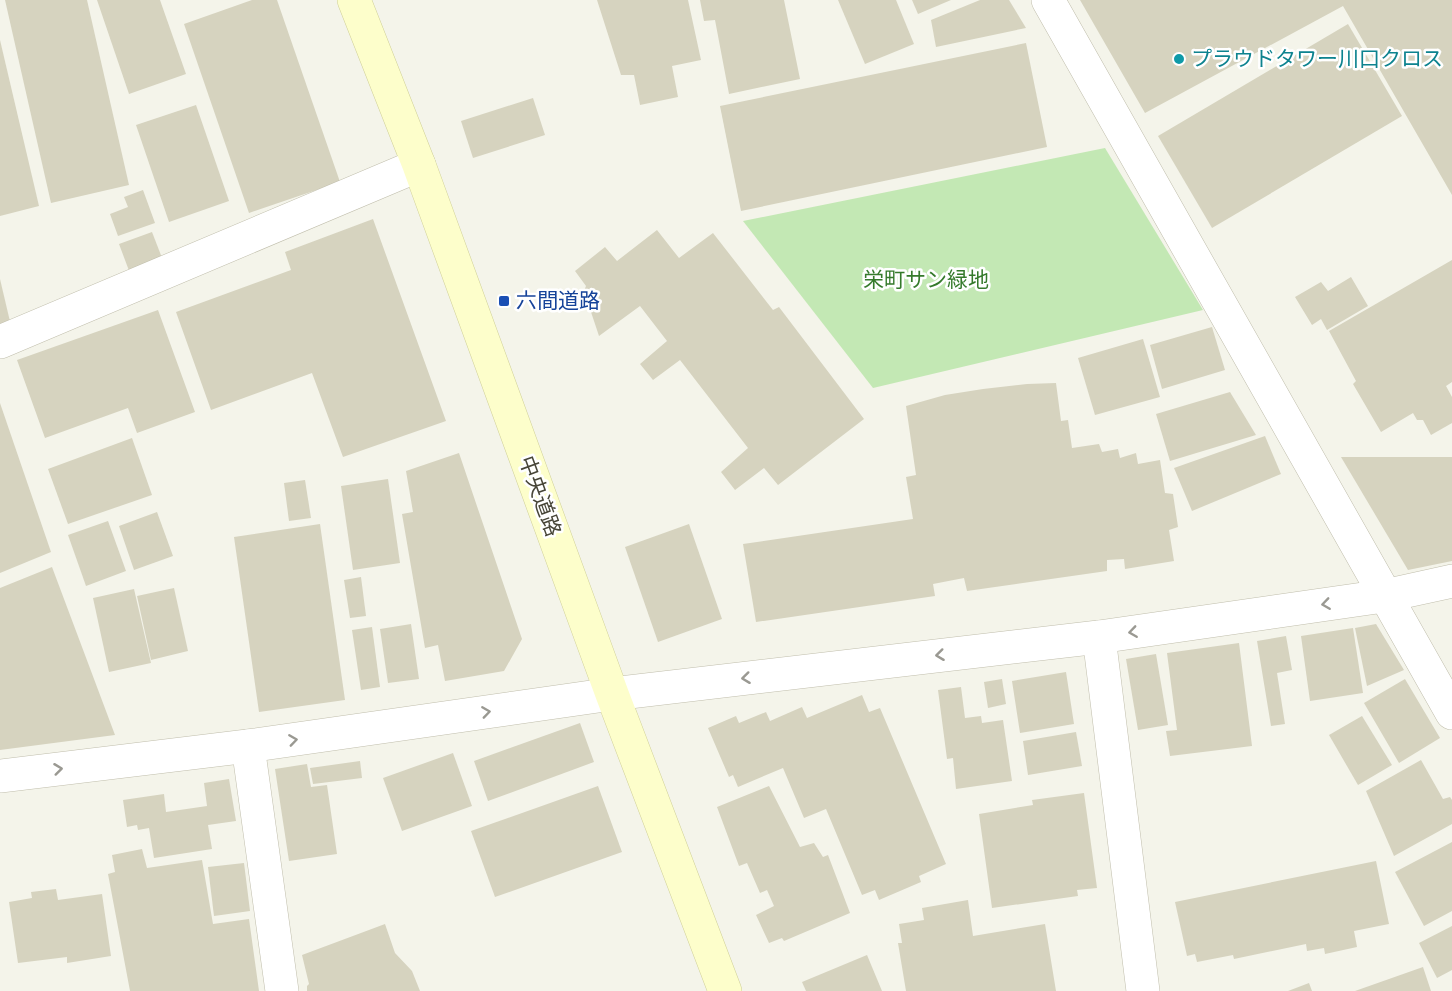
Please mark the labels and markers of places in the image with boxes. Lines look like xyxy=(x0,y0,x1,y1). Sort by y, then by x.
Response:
place label: プラウドタワー川口クロス xyxy=(1191,44,1443,73)
marker: プラウドタワー川口クロス xyxy=(1172,52,1186,66)
place label: 六間道路 xyxy=(516,286,600,315)
marker: 六間道路 xyxy=(497,294,511,308)

